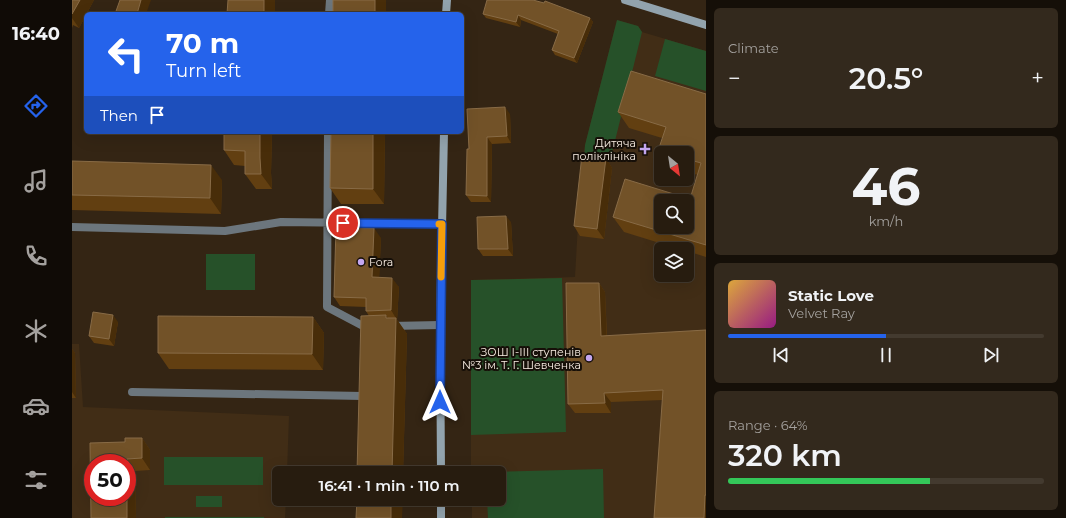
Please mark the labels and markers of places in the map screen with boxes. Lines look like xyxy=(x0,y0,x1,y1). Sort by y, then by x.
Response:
place label: Дитяча поліклініка xyxy=(572,136,636,163)
marker: Дитяча поліклініка xyxy=(639,143,651,155)
pin xyxy=(326,206,360,240)
place label: Fora xyxy=(369,255,393,269)
marker: Fora xyxy=(356,257,366,267)
place label: ЗОШ І-ІІІ ступенів №3 ім. Т. Г. Шевченка xyxy=(462,345,581,372)
marker: ЗОШ І-ІІІ ступенів №3 ім. Т. Г. Шевченка xyxy=(584,353,594,363)

